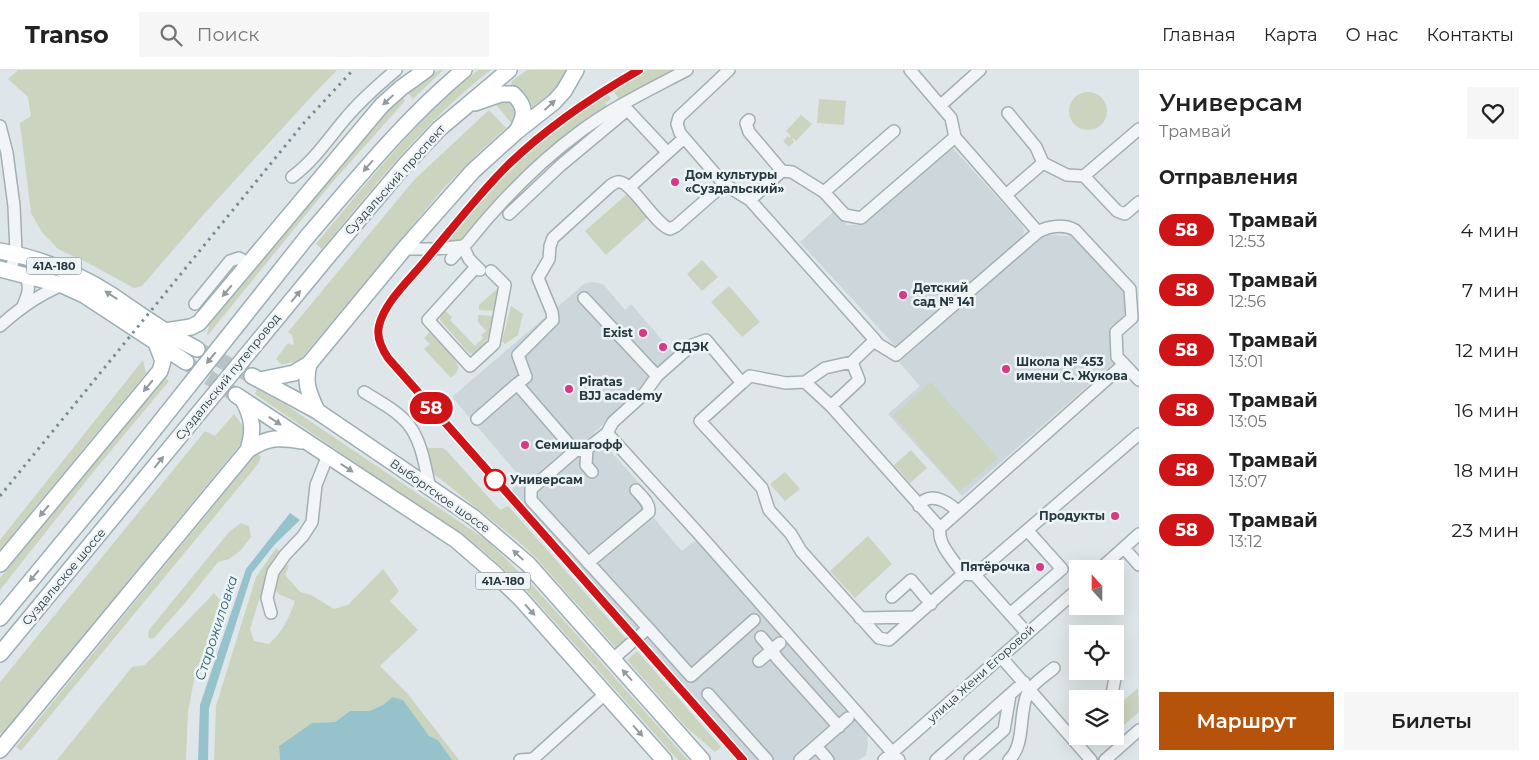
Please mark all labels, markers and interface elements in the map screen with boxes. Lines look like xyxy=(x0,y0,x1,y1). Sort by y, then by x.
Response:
search box xyxy=(139,12,489,57)
text: Transo xyxy=(25,20,109,49)
icon: search xyxy=(157,21,185,49)
text: Поиск xyxy=(197,23,259,46)
text: Главная xyxy=(1162,24,1236,46)
text: Карта xyxy=(1264,24,1318,46)
text: О нас xyxy=(1346,24,1398,46)
text: Контакты xyxy=(1426,24,1514,46)
button: heart xyxy=(1467,87,1519,139)
text: Универсам xyxy=(1159,88,1303,117)
one-way arrow xyxy=(382,94,394,106)
one-way arrow xyxy=(544,99,556,111)
street label: Суздальский проспект xyxy=(341,121,448,238)
text: Трамвай xyxy=(1159,122,1231,141)
one-way arrow xyxy=(362,160,374,172)
text: Отправления xyxy=(1159,166,1298,189)
place label: Дом культуры «Суздальский» xyxy=(685,167,784,196)
marker: Дом культуры «Суздальский» xyxy=(669,176,681,188)
text: Трамвай xyxy=(1229,209,1318,232)
text: 58 xyxy=(1175,219,1198,241)
text: 4 мин xyxy=(1461,219,1519,242)
text: 12:53 xyxy=(1229,232,1265,251)
road number: 41А-180 xyxy=(27,258,82,275)
text: Трамвай xyxy=(1229,269,1318,292)
text: 58 xyxy=(1175,279,1198,301)
text: 7 мин xyxy=(1462,279,1519,302)
place label: Детский сад № 141 xyxy=(913,280,975,309)
one-way arrow xyxy=(221,284,232,297)
marker: Детский сад № 141 xyxy=(897,289,909,301)
one-way arrow xyxy=(104,290,117,300)
one-way arrow xyxy=(290,290,301,303)
text: 12:56 xyxy=(1229,292,1266,311)
street label: Суздальский путепровод xyxy=(172,310,283,443)
place label: Exist xyxy=(603,325,634,340)
marker: Exist xyxy=(637,327,649,339)
text: Трамвай xyxy=(1229,329,1318,352)
place label: СДЭК xyxy=(673,339,709,354)
text: 58 xyxy=(1175,339,1198,361)
text: 12 мин xyxy=(1455,339,1519,362)
marker: СДЭК xyxy=(657,341,669,353)
one-way arrow xyxy=(206,351,217,364)
text: 13:01 xyxy=(1229,352,1264,371)
place label: Школа № 453 имени С. Жукова xyxy=(1016,354,1128,383)
marker: Школа № 453 имени С. Жукова xyxy=(1000,363,1012,375)
place label: Piratas BJJ academy xyxy=(579,374,663,403)
one-way arrow xyxy=(142,379,153,392)
marker: Piratas BJJ academy xyxy=(563,383,575,395)
text: Трамвай xyxy=(1229,389,1318,412)
line badge: 58 xyxy=(408,392,454,424)
text: 58 xyxy=(420,397,442,419)
text: 58 xyxy=(1175,399,1198,421)
text: 16 мин xyxy=(1455,399,1519,422)
text: 13:05 xyxy=(1229,412,1267,431)
one-way arrow xyxy=(268,416,281,426)
place label: Семишагофф xyxy=(535,437,623,452)
marker: Семишагофф xyxy=(519,439,531,451)
text: Трамвай xyxy=(1229,449,1318,472)
street label: Выборгское шоссе xyxy=(387,455,493,536)
one-way arrow xyxy=(153,456,164,468)
text: 58 xyxy=(1175,459,1198,481)
text: 18 мин xyxy=(1454,459,1519,482)
one-way arrow xyxy=(340,463,353,473)
marker: Универсам xyxy=(484,469,506,491)
place label: Универсам xyxy=(510,472,583,487)
text: 13:07 xyxy=(1229,472,1267,491)
one-way arrow xyxy=(39,505,50,517)
place label: Продукты xyxy=(1039,508,1105,523)
text: Трамвай xyxy=(1229,509,1318,532)
marker: Продукты xyxy=(1109,510,1121,522)
text: 58 xyxy=(1175,519,1198,541)
text: 23 мин xyxy=(1452,519,1519,542)
street label: Суздальское шоссе xyxy=(19,525,109,628)
text: 13:12 xyxy=(1229,532,1262,551)
one-way arrow xyxy=(512,549,524,561)
place label: Пятёрочка xyxy=(960,559,1030,574)
north arrow xyxy=(1069,560,1124,615)
map controls xyxy=(1069,560,1124,745)
marker: Пятёрочка xyxy=(1034,561,1046,573)
one-way arrow xyxy=(29,569,40,582)
road number: 41А-180 xyxy=(476,572,530,590)
water label: Старожиловка xyxy=(191,573,241,683)
one-way arrow xyxy=(524,603,536,615)
street label: улица Жени Егоровой xyxy=(923,621,1037,726)
button: locate xyxy=(1069,625,1124,680)
one-way arrow xyxy=(621,670,633,682)
button: layers xyxy=(1069,690,1124,745)
button: Маршрут xyxy=(1159,692,1334,750)
button: Билеты xyxy=(1344,692,1519,750)
one-way arrow xyxy=(632,725,644,737)

